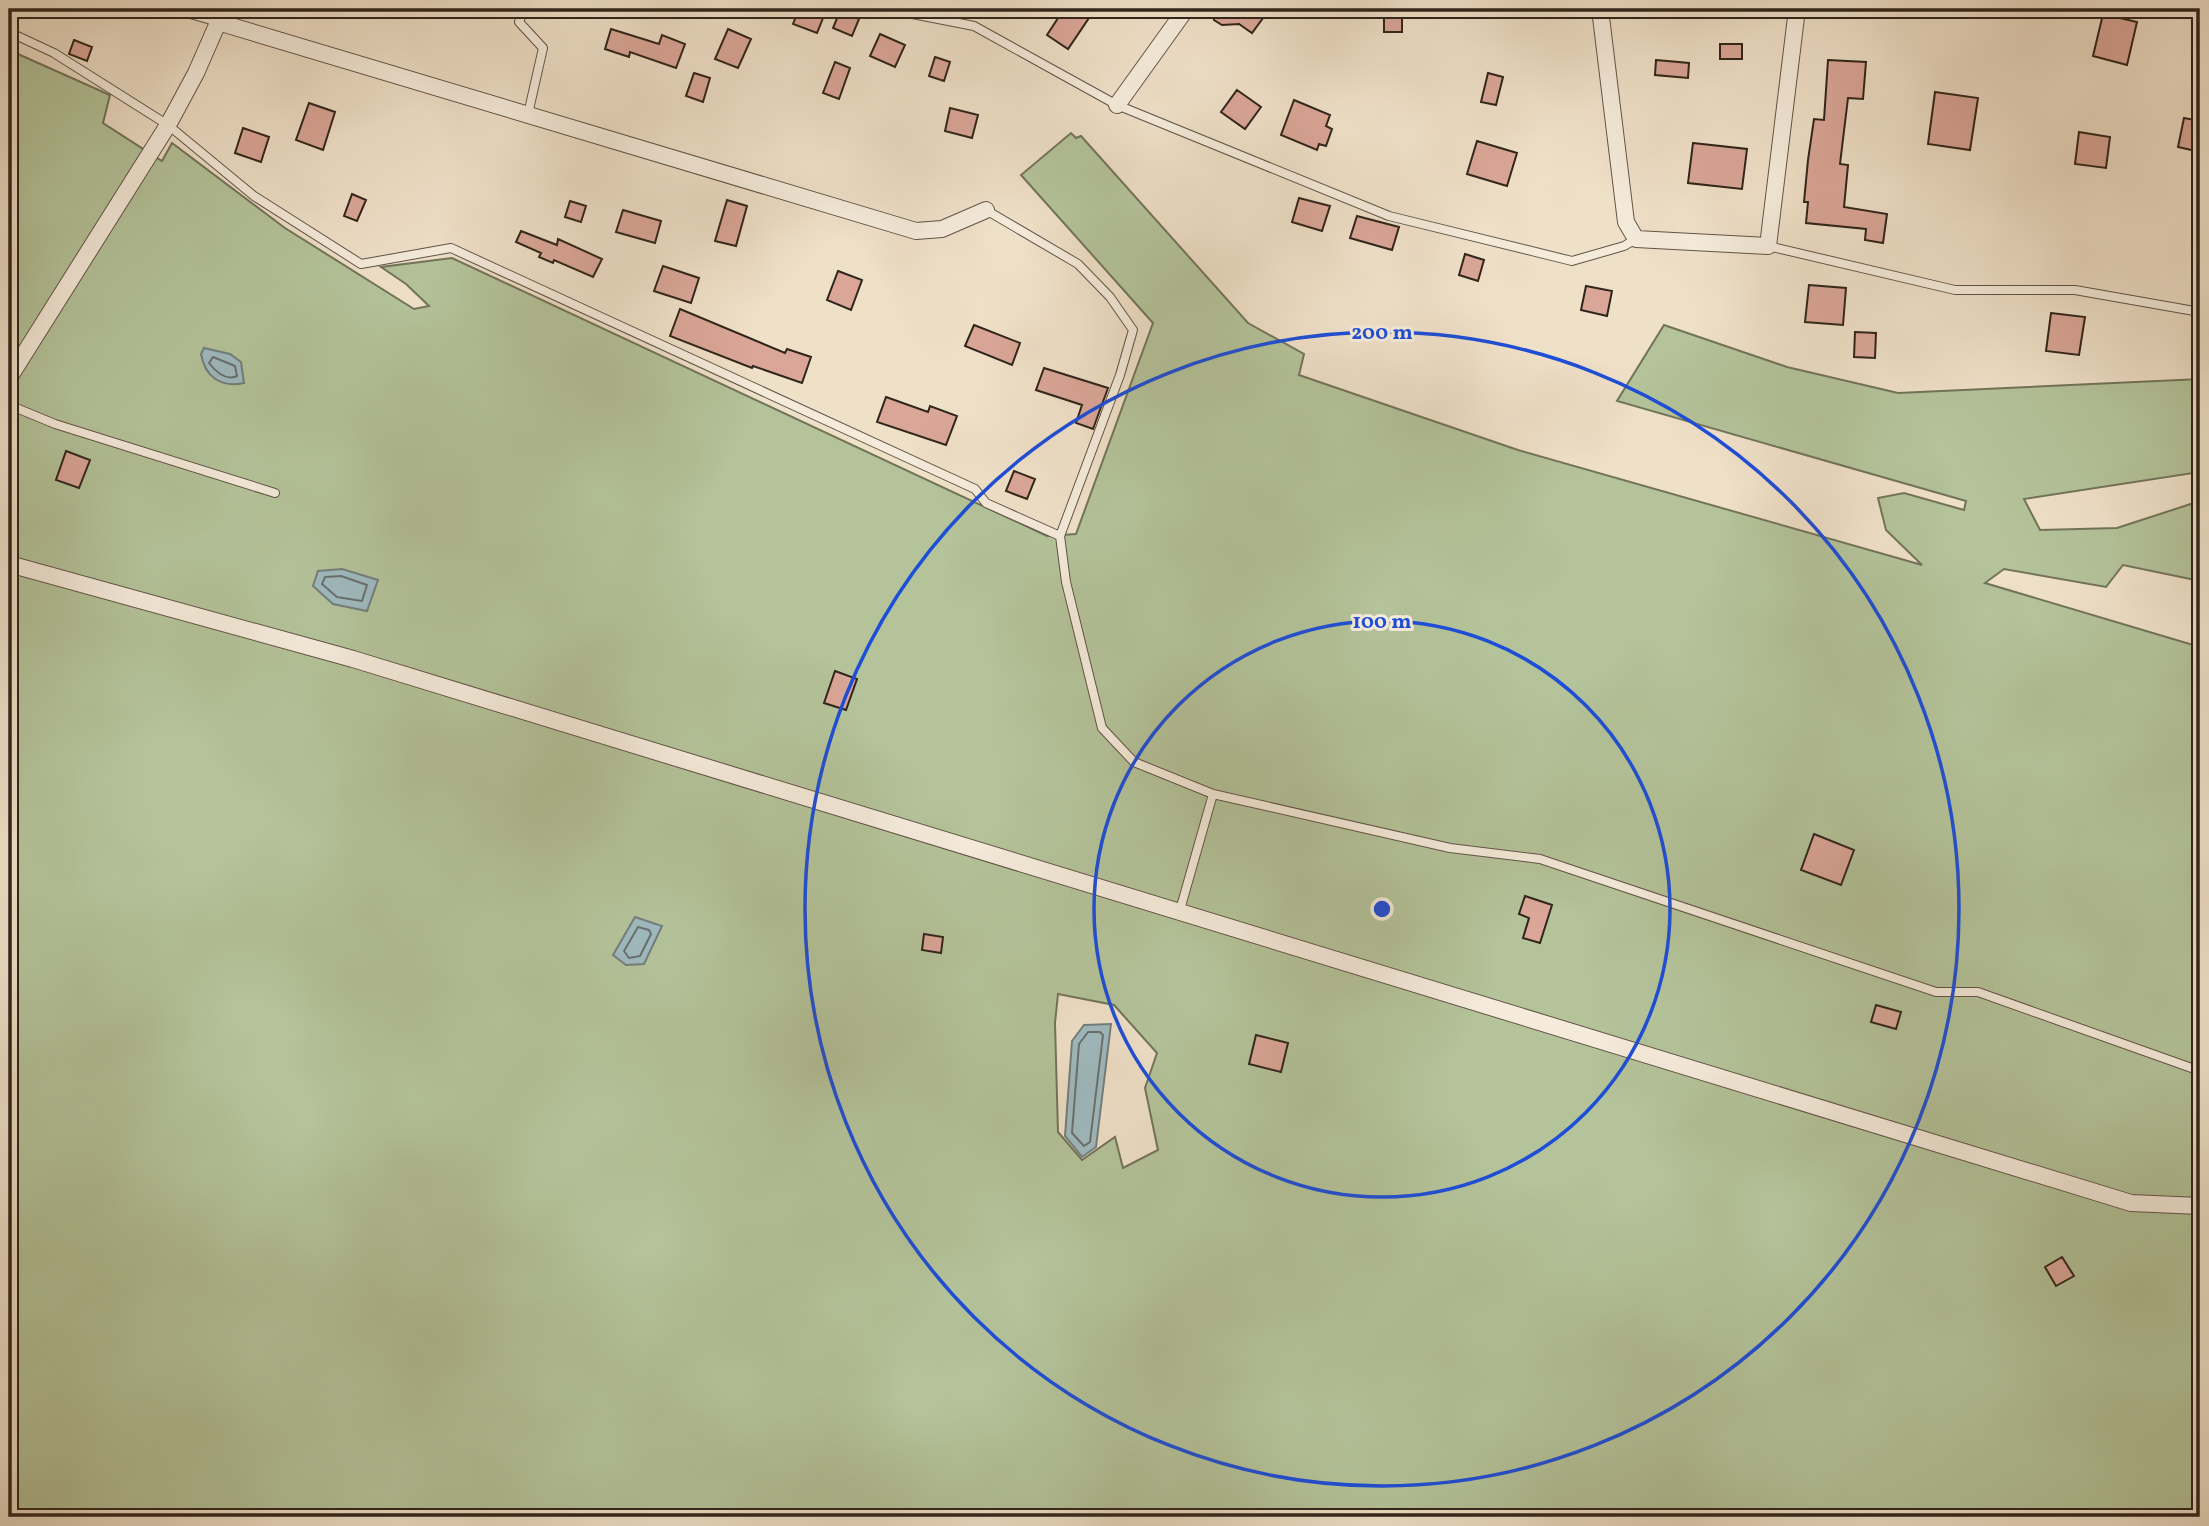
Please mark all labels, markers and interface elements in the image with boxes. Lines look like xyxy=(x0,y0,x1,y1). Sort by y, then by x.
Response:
text: 200 m xyxy=(1351,319,1413,348)
text: 100 m xyxy=(1352,608,1412,637)
centre of rings xyxy=(1370,897,1394,921)

